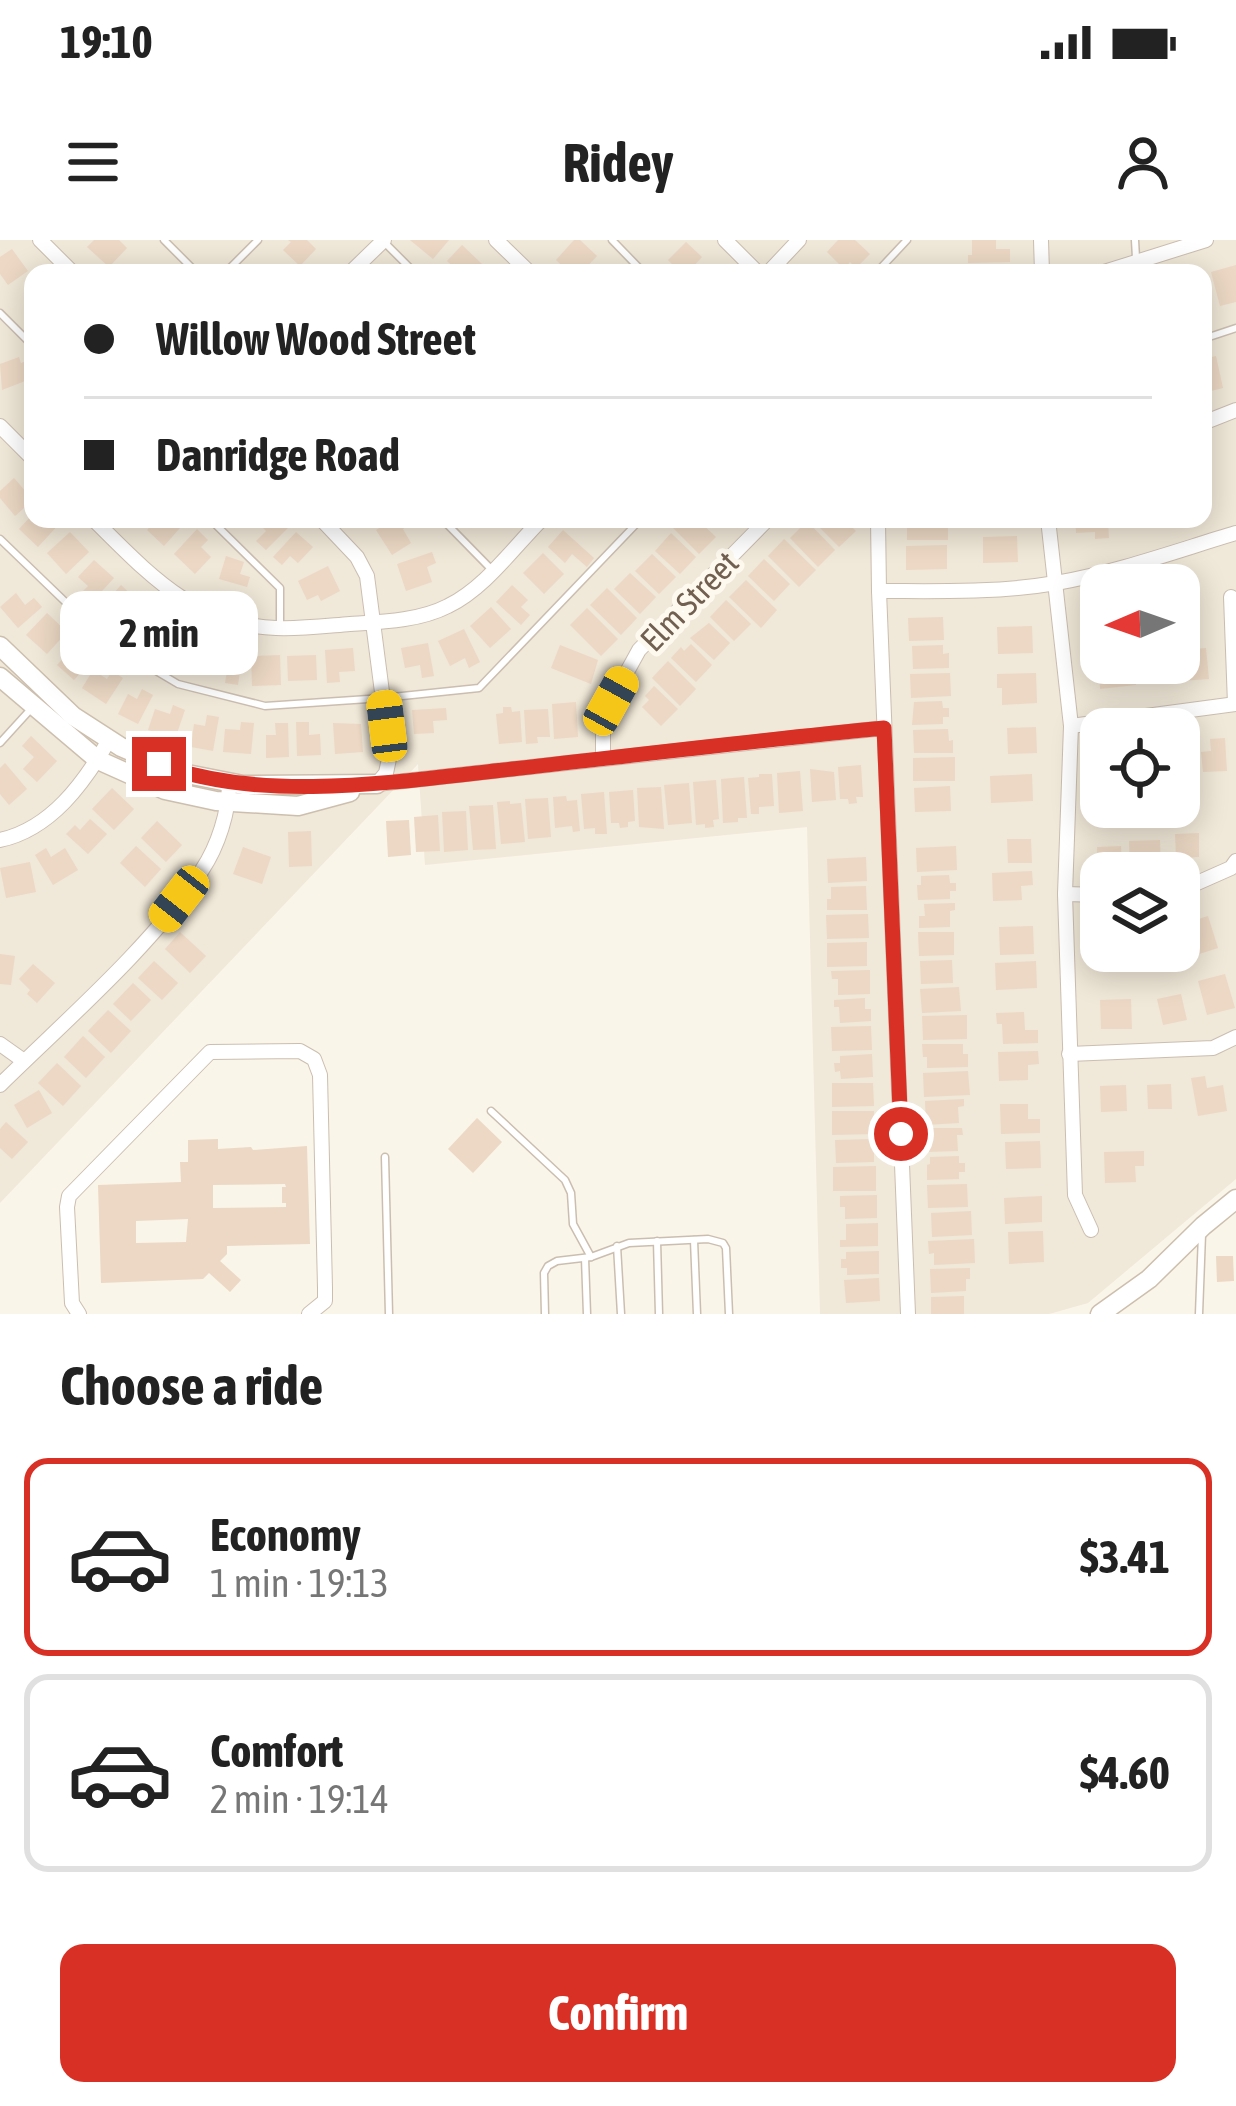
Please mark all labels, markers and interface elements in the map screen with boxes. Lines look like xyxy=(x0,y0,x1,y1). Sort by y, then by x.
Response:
text: 19:10 xyxy=(60,16,153,68)
icon: menu xyxy=(60,129,126,195)
icon: person xyxy=(1110,129,1176,195)
text: Ridey xyxy=(562,132,674,193)
text: Willow Wood Street xyxy=(156,313,476,365)
text: Danridge Road xyxy=(156,429,400,481)
street label: Elm Street xyxy=(632,543,746,659)
north arrow xyxy=(1080,564,1200,684)
map controls xyxy=(1080,564,1200,972)
callout: 2 min xyxy=(60,590,258,674)
text: 2 min xyxy=(119,611,199,655)
car xyxy=(578,661,644,741)
car xyxy=(365,688,409,764)
button: locate xyxy=(1080,708,1200,828)
route end xyxy=(132,737,186,791)
button: layers xyxy=(1080,852,1200,972)
car xyxy=(143,860,215,938)
route start xyxy=(874,1107,928,1161)
text: Choose a ride xyxy=(60,1355,323,1416)
icon: car xyxy=(66,1503,174,1611)
text: Economy xyxy=(210,1509,361,1561)
text: $3.41 xyxy=(1080,1531,1170,1583)
text: 1 min · 19:13 xyxy=(210,1561,389,1605)
icon: car xyxy=(66,1719,174,1827)
text: Comfort xyxy=(210,1725,343,1777)
text: $4.60 xyxy=(1080,1747,1170,1799)
text: 2 min · 19:14 xyxy=(210,1777,389,1821)
button: Confirm xyxy=(60,1944,1176,2082)

